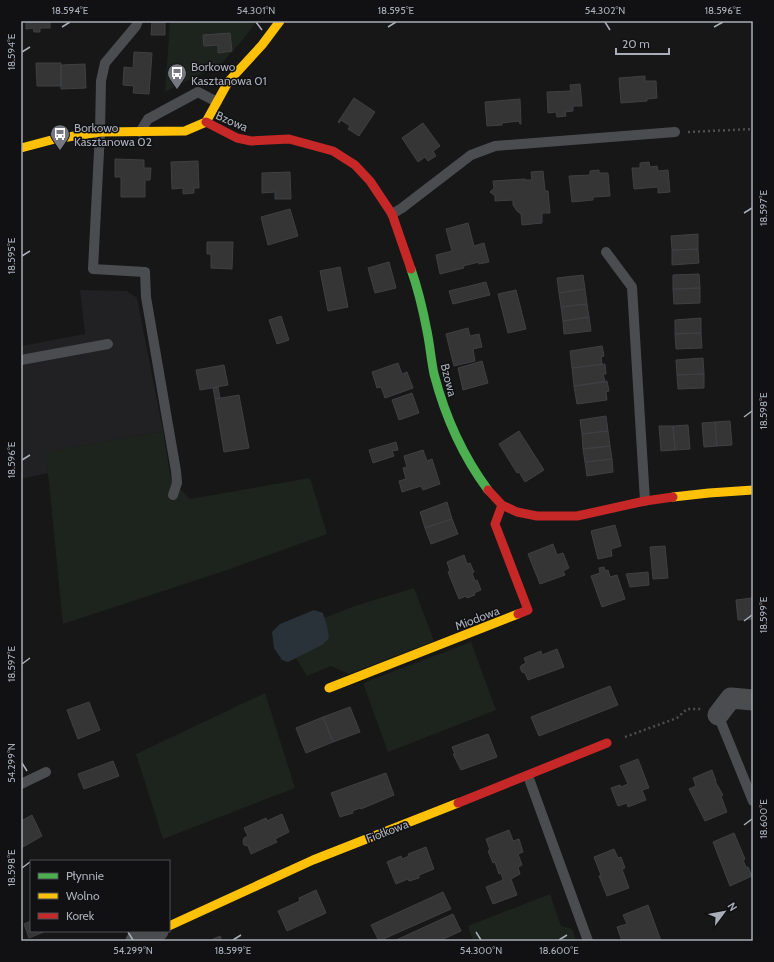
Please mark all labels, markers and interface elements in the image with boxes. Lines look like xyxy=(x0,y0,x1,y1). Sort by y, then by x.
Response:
text: 18.594°E xyxy=(52,4,89,17)
text: 54.301°N xyxy=(237,4,275,17)
text: 18.595°E xyxy=(378,4,415,17)
text: 54.302°N xyxy=(585,4,625,17)
text: 18.596°E xyxy=(705,4,742,17)
scale bar xyxy=(616,30,669,56)
text: 18.594°E xyxy=(5,33,18,70)
text: 20 m xyxy=(622,36,650,51)
place label: Borkowo Kasztanowa 01 xyxy=(191,59,267,88)
bus stop icon: Borkowo Kasztanowa 01 xyxy=(166,62,188,90)
street label: Bzowa xyxy=(214,108,251,135)
place label: Borkowo Kasztanowa 02 xyxy=(74,120,152,149)
bus stop icon: Borkowo Kasztanowa 02 xyxy=(49,123,71,151)
text: 18.597°E xyxy=(757,190,770,226)
text: 18.595°E xyxy=(5,237,18,274)
street label: Bzowa xyxy=(438,362,460,398)
text: 18.598°E xyxy=(757,392,770,430)
text: 18.596°E xyxy=(5,441,18,478)
text: 18.599°E xyxy=(757,596,770,633)
street label: Miodowa xyxy=(453,603,502,633)
text: 18.597°E xyxy=(5,646,18,682)
text: 54.299°N xyxy=(5,743,18,783)
text: 18.600°E xyxy=(757,799,770,839)
street label: Fiołkowa xyxy=(364,816,411,846)
text: 18.598°E xyxy=(5,849,18,887)
legend xyxy=(30,860,170,932)
text: Płynnie xyxy=(66,868,104,883)
text: Wolno xyxy=(66,888,100,903)
north arrow xyxy=(704,892,744,932)
text: N xyxy=(724,900,740,914)
text: Korek xyxy=(66,908,95,923)
text: 54.299°N xyxy=(113,944,153,957)
text: 18.599°E xyxy=(215,944,252,957)
text: 54.300°N xyxy=(460,944,502,957)
text: 18.600°E xyxy=(539,944,579,957)

